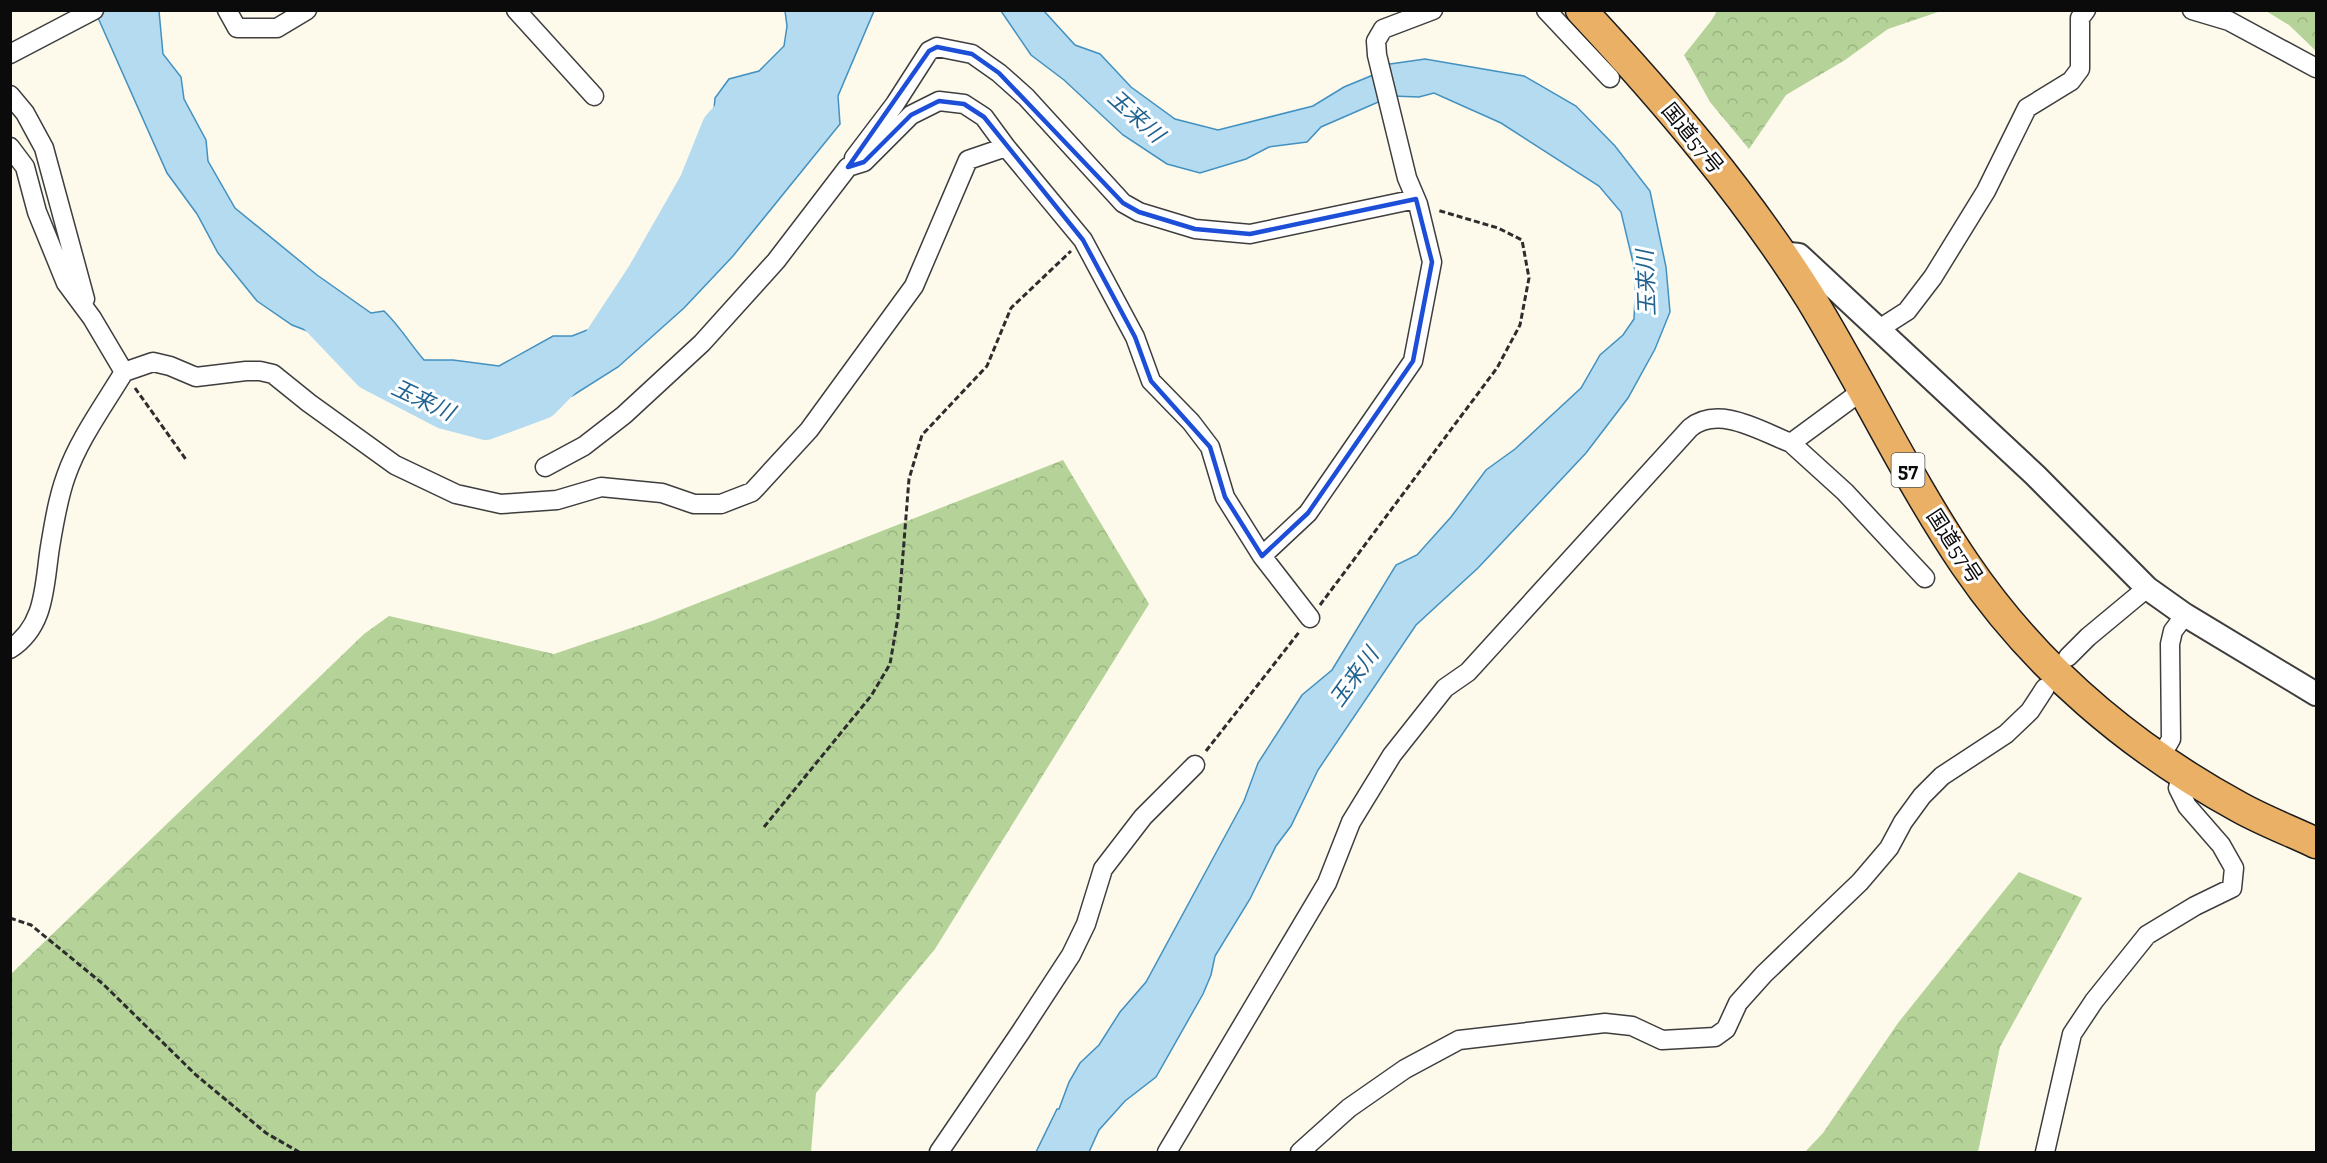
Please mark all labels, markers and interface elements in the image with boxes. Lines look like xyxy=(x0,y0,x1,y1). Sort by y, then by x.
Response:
water label: 玉来川 xyxy=(1102,84,1171,149)
street label: 国道57号 xyxy=(1657,98,1729,178)
water label: 玉来川 xyxy=(1631,248,1661,316)
water label: 玉来川 xyxy=(387,374,460,427)
road number: 57 xyxy=(1892,453,1924,487)
street label: 国道57号 xyxy=(1922,504,1988,588)
water label: 玉来川 xyxy=(1324,641,1385,712)

